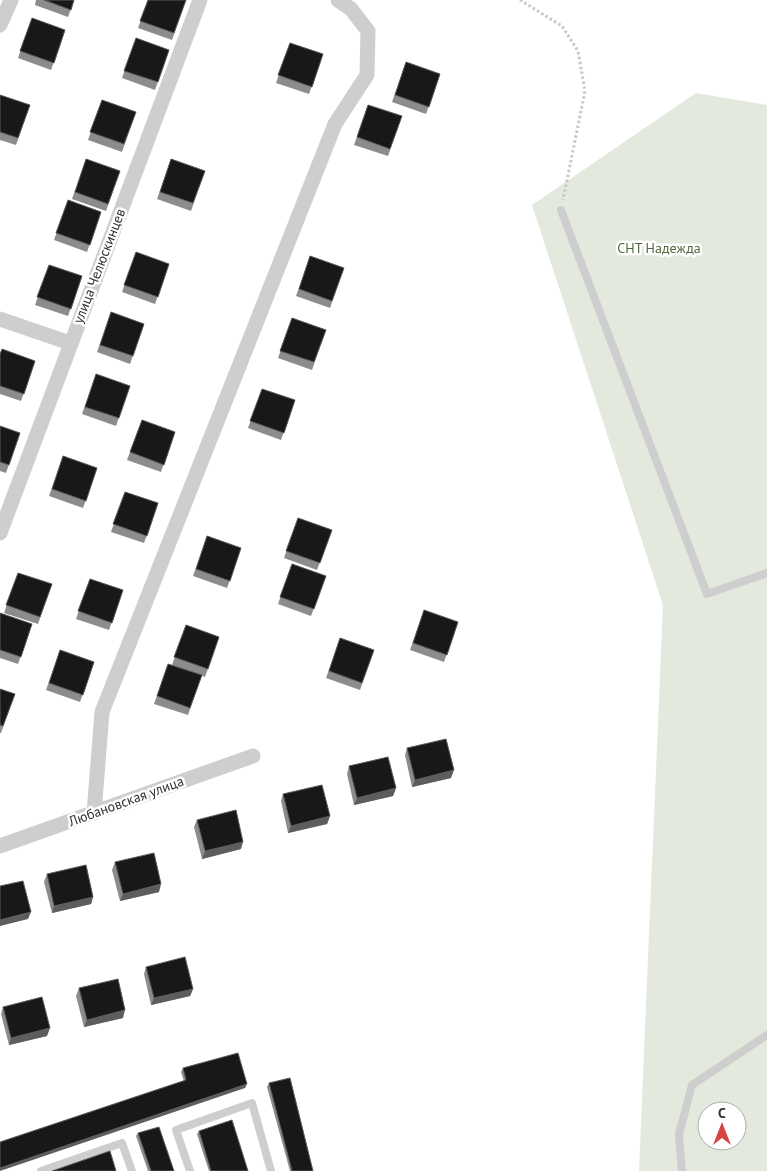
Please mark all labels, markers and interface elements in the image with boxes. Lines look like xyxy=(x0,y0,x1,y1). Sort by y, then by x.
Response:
street label: улица Челюскинцев xyxy=(69,206,129,326)
park label: СНТ Надежда xyxy=(617,239,701,257)
street label: Любановская улица xyxy=(65,772,186,831)
north arrow xyxy=(697,1101,747,1151)
text: С xyxy=(718,1104,726,1122)

